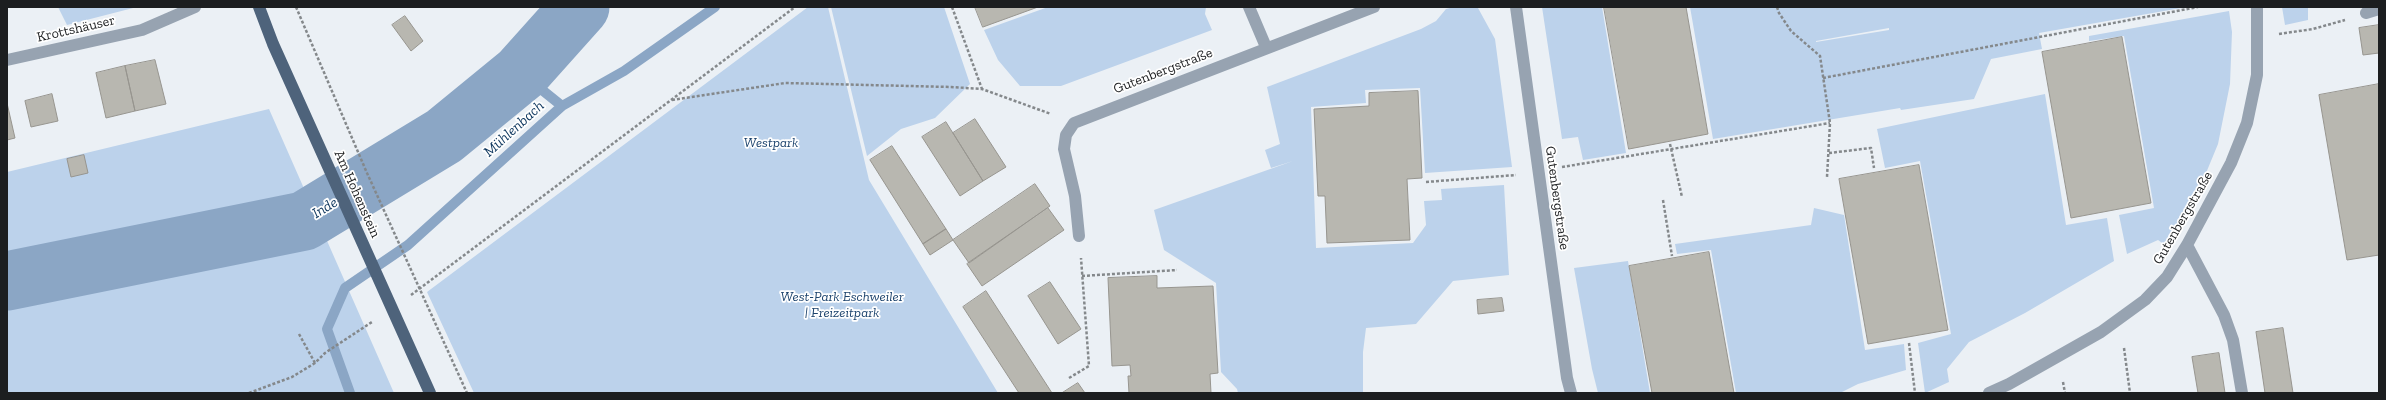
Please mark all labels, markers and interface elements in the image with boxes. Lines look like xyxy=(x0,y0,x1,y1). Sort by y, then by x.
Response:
street label: Krottshäuser xyxy=(35,12,117,46)
street label: Gutenbergstraße xyxy=(1111,44,1215,98)
water label: Mühlenbach xyxy=(480,97,548,161)
park label: Westpark xyxy=(744,135,798,151)
street label: Gutenbergstraße xyxy=(1541,145,1573,251)
street label: Am Hohenstein xyxy=(330,148,384,240)
street label: Gutenbergstraße xyxy=(2150,169,2216,267)
water label: Inde xyxy=(309,193,341,223)
park label: West-Park Eschweiler | Freizeitpark xyxy=(780,289,904,322)

